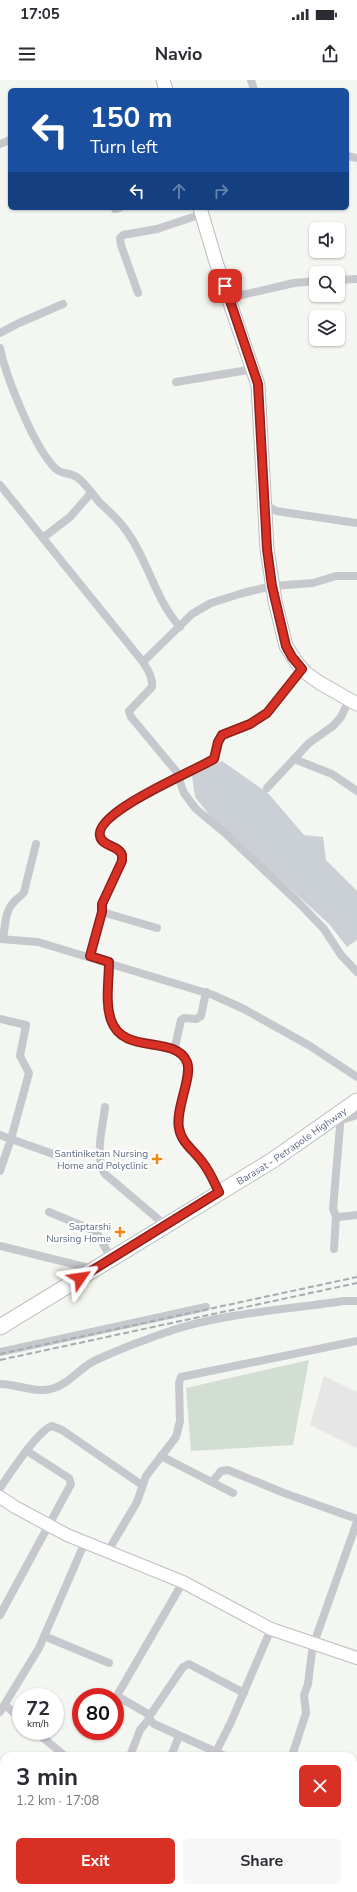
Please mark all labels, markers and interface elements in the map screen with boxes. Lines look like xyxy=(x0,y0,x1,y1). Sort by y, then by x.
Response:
text: 17:05 xyxy=(20,4,60,24)
text: Navio xyxy=(155,42,202,66)
icon: menu xyxy=(16,43,38,65)
icon: share xyxy=(319,43,341,65)
text: 150 m xyxy=(90,99,173,137)
icon: left xyxy=(24,104,76,156)
text: Turn left xyxy=(90,135,158,159)
icon: left xyxy=(126,180,148,202)
icon: ahead xyxy=(168,180,190,202)
icon: right xyxy=(210,180,232,202)
map controls xyxy=(309,222,345,346)
button: sound xyxy=(309,222,345,258)
button: search xyxy=(309,266,345,302)
pin xyxy=(208,269,242,303)
icon: arrive xyxy=(214,275,236,297)
button: layers xyxy=(309,310,345,346)
street label: Barasat - Petrapole Highway xyxy=(234,1104,350,1189)
place label: Santiniketan Nursing Home and Polyclinic xyxy=(55,1147,148,1173)
marker: Santiniketan Nursing Home and Polyclinic xyxy=(151,1153,163,1165)
place label: Saptarshi Nursing Home xyxy=(46,1220,111,1246)
marker: Saptarshi Nursing Home xyxy=(114,1226,126,1238)
position arrow xyxy=(59,1257,101,1299)
speed limit sign: 80 xyxy=(72,1688,124,1740)
text: 72 xyxy=(26,1695,50,1722)
text: km/h xyxy=(27,1717,49,1731)
text: 3 min xyxy=(16,1761,78,1793)
button: close xyxy=(299,1765,341,1807)
text: 1.2 km · 17:08 xyxy=(16,1792,99,1810)
button: Exit xyxy=(16,1838,175,1884)
button: Share xyxy=(183,1838,341,1884)

